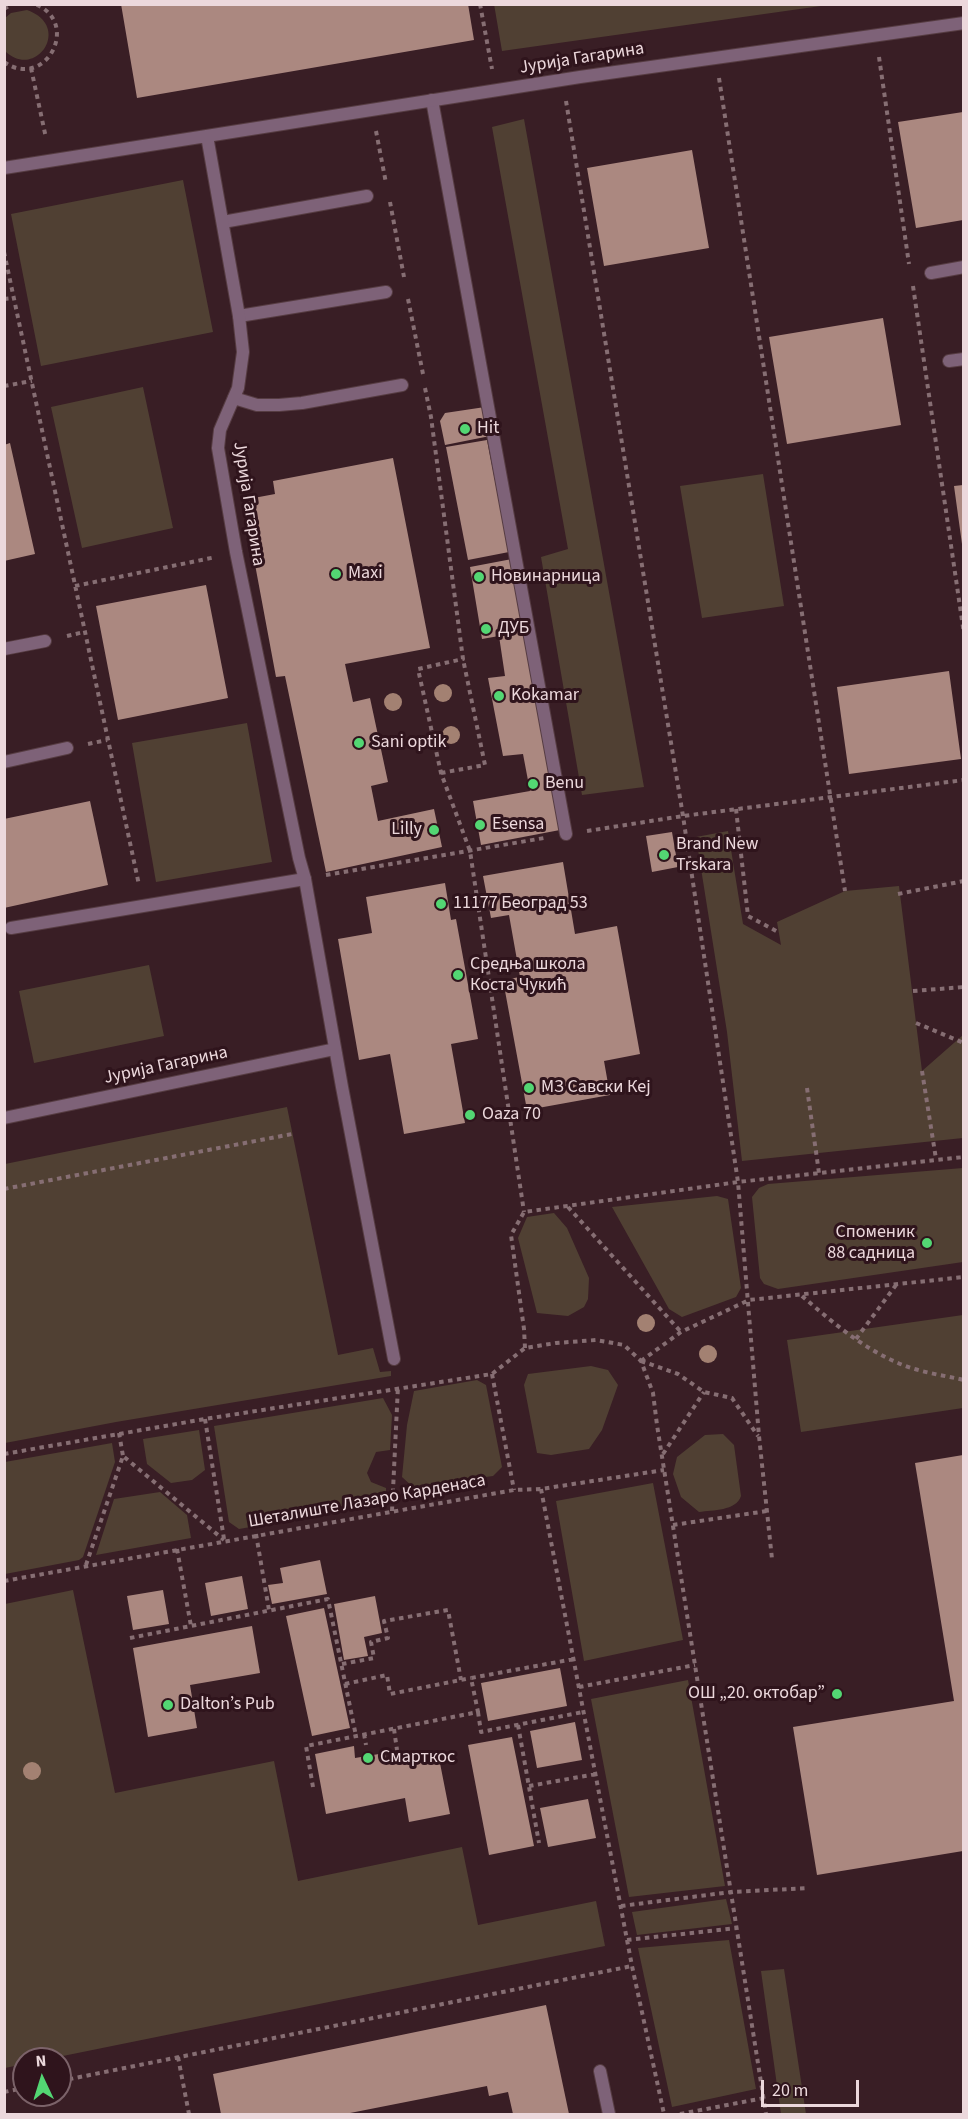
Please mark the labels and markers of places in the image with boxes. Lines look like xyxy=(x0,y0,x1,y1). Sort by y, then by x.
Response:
place label: Hit xyxy=(477,418,499,440)
marker: Hit xyxy=(458,422,472,436)
place label: Maxi xyxy=(348,563,383,585)
place label: Новинарница xyxy=(491,566,600,588)
marker: Maxi xyxy=(329,567,343,581)
marker: Новинарница xyxy=(472,570,486,584)
place label: ДУБ xyxy=(498,618,529,640)
marker: ДУБ xyxy=(479,622,493,636)
place label: Kokamar xyxy=(511,685,579,707)
marker: Kokamar xyxy=(492,689,506,703)
place label: Sani optik xyxy=(371,732,446,754)
marker: Sani optik xyxy=(352,736,366,750)
place label: Benu xyxy=(545,773,584,795)
marker: Benu xyxy=(526,777,540,791)
place label: Esensa xyxy=(492,814,544,836)
marker: Esensa xyxy=(473,818,487,832)
place label: Lilly xyxy=(391,819,422,841)
marker: Lilly xyxy=(427,823,441,837)
place label: Brand New Trskara xyxy=(676,834,759,876)
marker: Brand New Trskara xyxy=(657,848,671,862)
place label: 11177 Београд 53 xyxy=(453,893,588,915)
marker: 11177 Београд 53 xyxy=(434,897,448,911)
place label: Средња школа Коста Чукић xyxy=(470,954,586,996)
marker: Средња школа Коста Чукић xyxy=(451,968,465,982)
place label: МЗ Савски Кеј xyxy=(541,1077,651,1099)
marker: МЗ Савски Кеј xyxy=(522,1081,536,1095)
place label: Oaza 70 xyxy=(482,1104,541,1126)
marker: Oaza 70 xyxy=(463,1108,477,1122)
place label: Споменик 88 садница xyxy=(827,1222,915,1264)
marker: Споменик 88 садница xyxy=(920,1236,934,1250)
place label: ОШ „20. октобар” xyxy=(688,1683,825,1705)
marker: ОШ „20. октобар” xyxy=(830,1687,844,1701)
place label: Dalton’s Pub xyxy=(180,1694,275,1716)
marker: Dalton’s Pub xyxy=(161,1698,175,1712)
place label: Смарткос xyxy=(380,1747,455,1769)
marker: Смарткос xyxy=(361,1751,375,1765)

